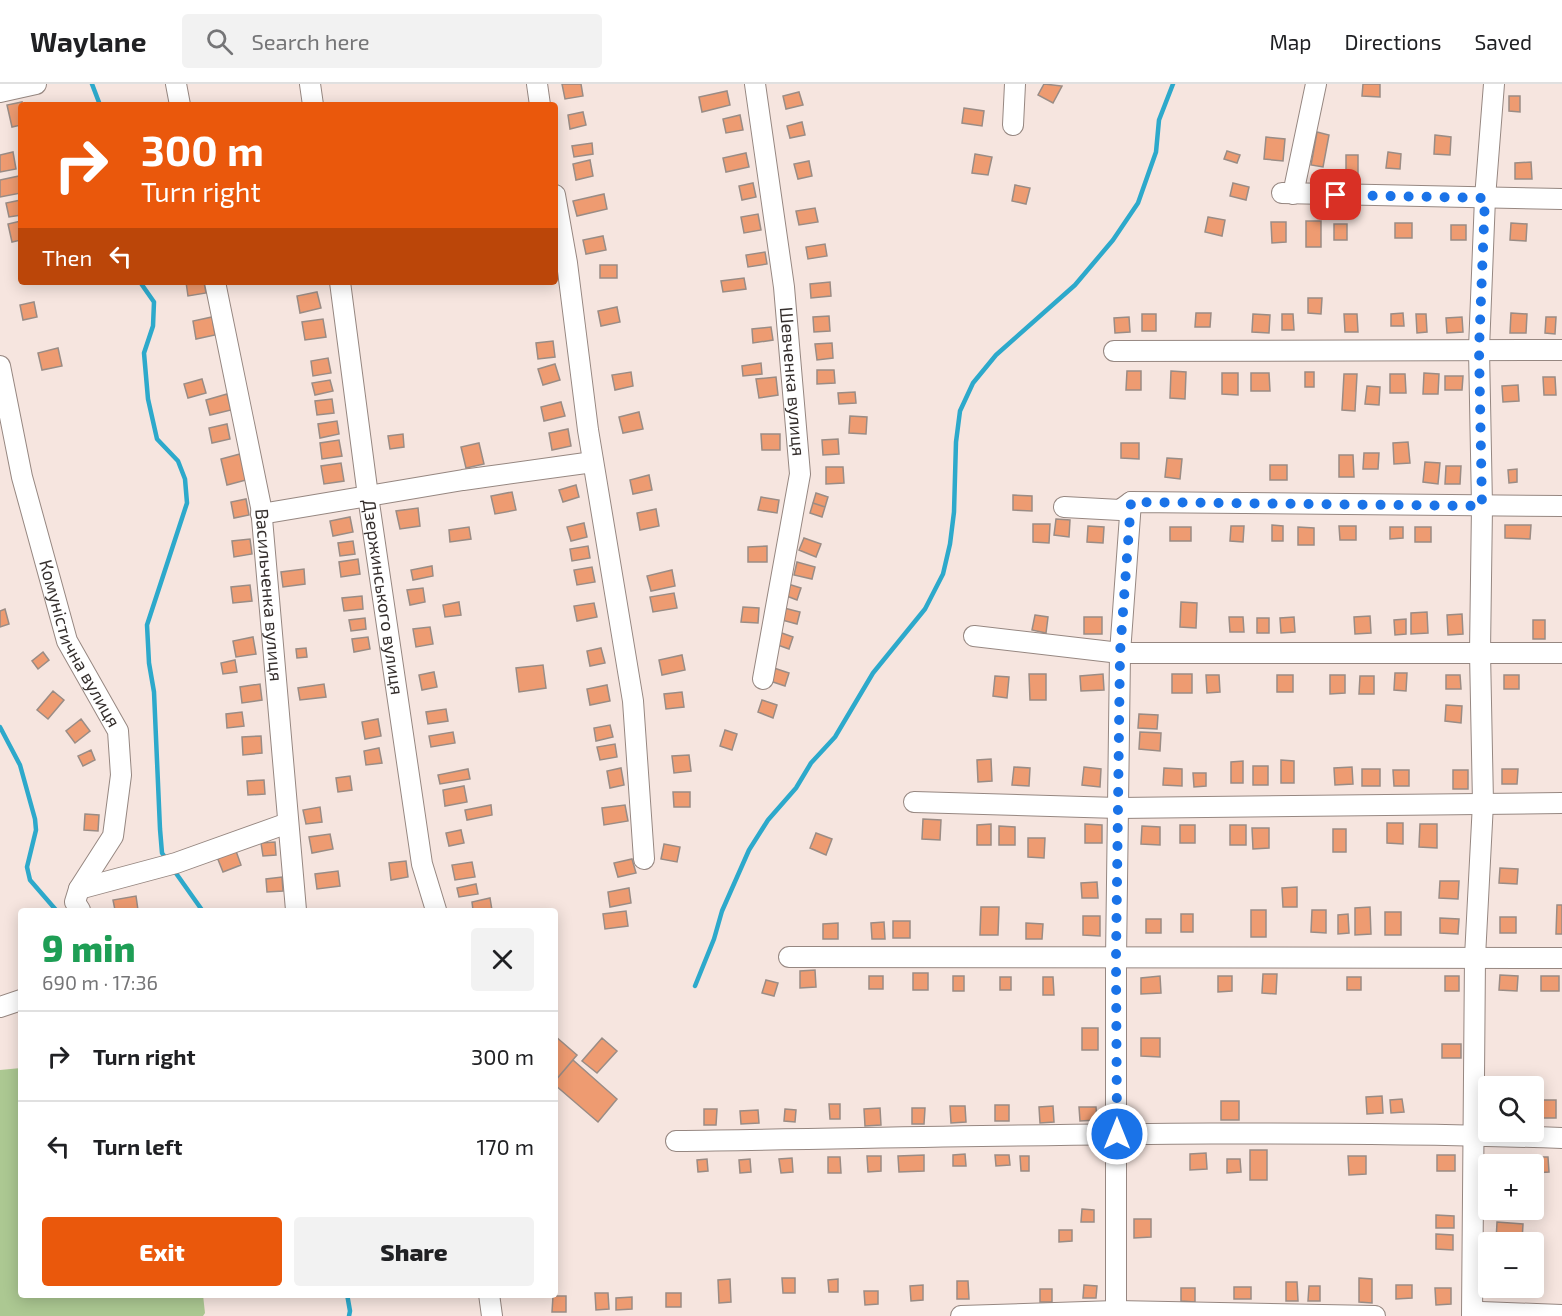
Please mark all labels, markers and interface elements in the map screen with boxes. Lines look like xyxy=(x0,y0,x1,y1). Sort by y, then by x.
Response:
search box xyxy=(182,14,602,68)
text: Waylane xyxy=(30,24,146,58)
icon: search xyxy=(203,25,236,58)
text: Search here xyxy=(251,28,370,54)
text: Map xyxy=(1269,29,1312,54)
text: Directions xyxy=(1345,29,1441,54)
text: Saved xyxy=(1474,29,1532,54)
text: 300 m xyxy=(141,124,264,174)
icon: right xyxy=(42,126,120,204)
pin xyxy=(1310,169,1361,220)
text: Turn right xyxy=(141,175,261,207)
icon: arrive xyxy=(1319,178,1352,211)
icon: left xyxy=(104,240,137,273)
text: Then xyxy=(42,244,92,270)
street label: Шевченка вулиця xyxy=(776,306,810,457)
street label: Дзержинського вулиця xyxy=(359,498,409,696)
street label: Васильченка вулиця xyxy=(251,508,288,682)
street label: Комуністична вулиця xyxy=(35,557,125,731)
text: 9 min xyxy=(42,926,136,969)
button: close xyxy=(471,928,534,991)
text: 690 m · 17:36 xyxy=(42,970,158,994)
icon: right xyxy=(42,1040,75,1073)
text: Turn right xyxy=(93,1043,195,1069)
text: 300 m xyxy=(471,1043,534,1069)
map controls xyxy=(1478,1076,1544,1298)
button: search xyxy=(1478,1076,1544,1142)
position arrow xyxy=(1085,1102,1149,1166)
icon: left xyxy=(42,1130,75,1163)
text: Turn left xyxy=(93,1133,182,1159)
text: 170 m xyxy=(477,1133,534,1159)
button: + xyxy=(1478,1154,1544,1220)
button: Exit xyxy=(42,1217,282,1286)
button: Share xyxy=(294,1217,534,1286)
button: − xyxy=(1478,1232,1544,1298)

